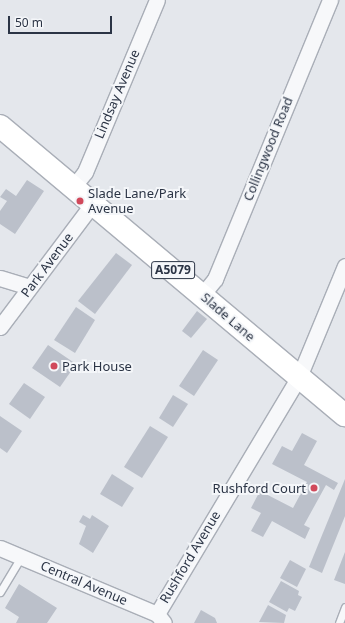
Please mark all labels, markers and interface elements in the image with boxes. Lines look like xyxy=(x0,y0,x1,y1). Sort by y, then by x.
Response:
scale bar xyxy=(10,8,114,34)
text: 50 m xyxy=(15,14,43,31)
street label: Lindsay Avenue xyxy=(91,47,143,141)
street label: Collingwood Road xyxy=(240,95,296,203)
place label: Slade Lane/Park Avenue xyxy=(88,186,186,217)
marker: Slade Lane/Park Avenue xyxy=(75,196,85,206)
street label: Park Avenue xyxy=(18,230,76,300)
road number: A5079 xyxy=(151,260,195,280)
street label: Slade Lane xyxy=(198,289,258,345)
place label: Park House xyxy=(62,358,132,374)
marker: Park House xyxy=(49,361,59,371)
place label: Rushford Court xyxy=(213,480,306,496)
marker: Rushford Court xyxy=(309,483,319,493)
street label: Rushford Avenue xyxy=(156,508,224,606)
street label: Central Avenue xyxy=(38,558,130,608)

